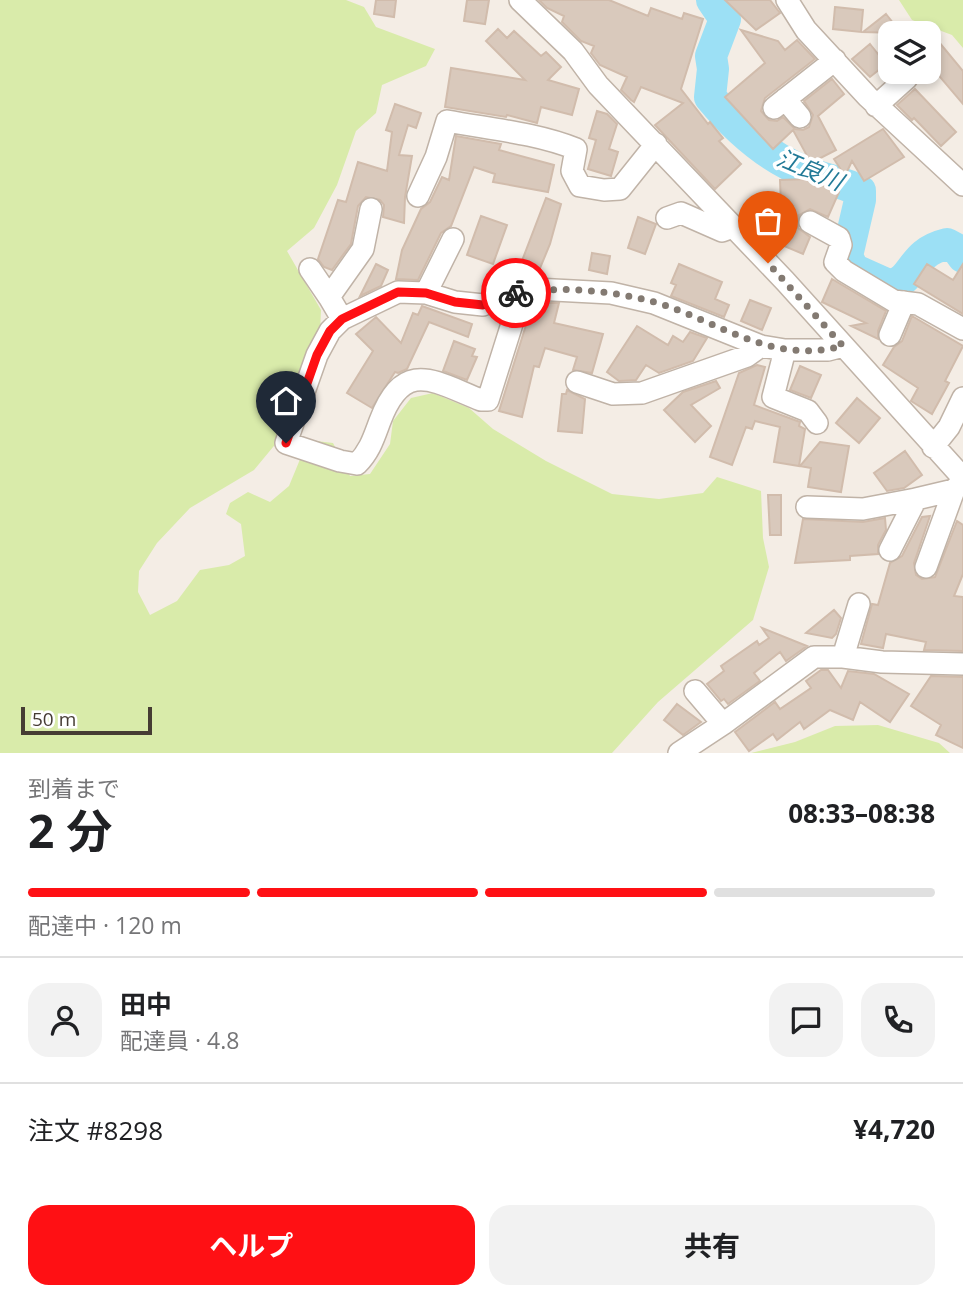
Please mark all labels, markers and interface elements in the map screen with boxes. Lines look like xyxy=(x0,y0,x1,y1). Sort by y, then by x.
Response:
map controls xyxy=(878,21,941,84)
button: layers xyxy=(878,21,941,84)
water label: 江良川 xyxy=(772,141,851,198)
pin xyxy=(738,191,798,263)
icon: bag xyxy=(749,202,787,240)
courier xyxy=(481,258,551,328)
icon: bike xyxy=(497,274,535,312)
pin xyxy=(256,371,316,443)
icon: home xyxy=(267,382,305,420)
scale bar xyxy=(21,704,152,736)
text: 50 m xyxy=(32,706,76,732)
text: 到着まで xyxy=(28,772,120,804)
text: 08:33–08:38 xyxy=(788,795,935,831)
text: 2 分 xyxy=(28,799,112,861)
text: 配達中 · 120 m xyxy=(28,909,182,941)
button: person xyxy=(28,983,102,1057)
button: chat xyxy=(769,983,843,1057)
button: phone xyxy=(861,983,935,1057)
text: 田中 xyxy=(120,986,172,1022)
text: 配達員 · 4.8 xyxy=(120,1024,239,1056)
text: ¥4,720 xyxy=(853,1111,935,1147)
text: 注文 #8298 xyxy=(28,1112,163,1148)
button: ヘルプ xyxy=(28,1205,475,1285)
button: 共有 xyxy=(489,1205,935,1285)

